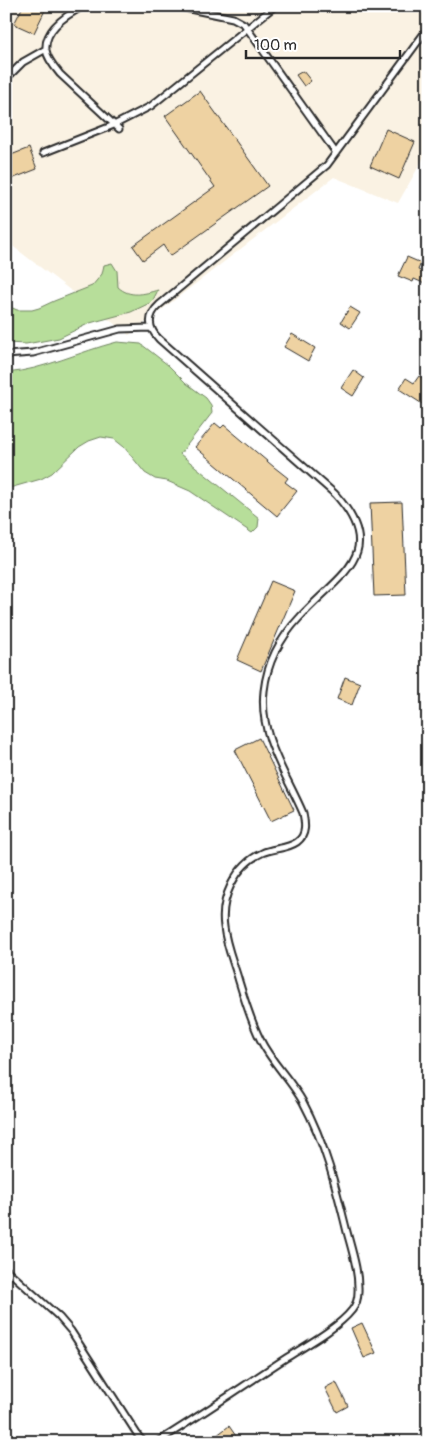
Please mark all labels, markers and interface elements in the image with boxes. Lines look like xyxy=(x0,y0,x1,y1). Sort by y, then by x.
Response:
scale bar xyxy=(246,28,400,60)
text: 100 m xyxy=(254,36,297,55)

